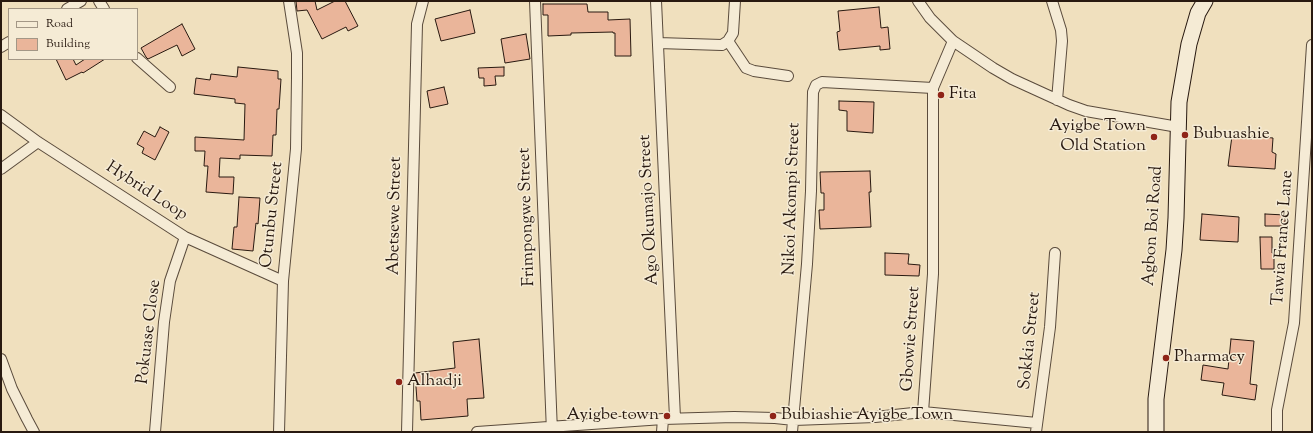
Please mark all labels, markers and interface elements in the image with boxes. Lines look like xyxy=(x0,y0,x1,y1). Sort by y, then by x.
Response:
legend xyxy=(8,8,138,60)
text: Road xyxy=(46,15,73,33)
text: Building xyxy=(46,35,90,53)
place label: Fita xyxy=(949,85,977,105)
marker: Fita xyxy=(936,90,946,100)
place label: Ayigbe Town Old Station xyxy=(1049,117,1146,157)
street label: Nikoi Akompi Street xyxy=(780,122,806,276)
place label: Bubuashie xyxy=(1193,125,1270,145)
marker: Bubuashie xyxy=(1180,130,1190,140)
marker: Ayigbe Town Old Station xyxy=(1149,132,1159,142)
street label: Ago Okumajo Street xyxy=(636,134,664,286)
street label: Frimpongwe Street xyxy=(515,147,541,287)
street label: Abetsewe Street xyxy=(385,157,407,275)
street label: Hybrid Loop xyxy=(101,158,191,226)
street label: Otunbu Street xyxy=(257,161,289,269)
street label: Agbon Boi Road xyxy=(1140,165,1168,287)
street label: Tawia France Lane xyxy=(1269,170,1299,306)
street label: Pokuase Close xyxy=(133,279,167,385)
street label: Gbowie Street xyxy=(898,286,926,392)
street label: Sokkia Street xyxy=(1016,291,1046,391)
place label: Pharmacy xyxy=(1174,348,1245,368)
marker: Pharmacy xyxy=(1161,353,1171,363)
place label: Alhadji xyxy=(407,372,462,392)
marker: Alhadji xyxy=(394,377,404,387)
place label: Ayigbe town xyxy=(567,406,659,426)
place label: Bubiashie Ayigbe Town xyxy=(781,406,953,426)
marker: Ayigbe town xyxy=(662,411,672,421)
marker: Bubiashie Ayigbe Town xyxy=(768,411,778,421)

